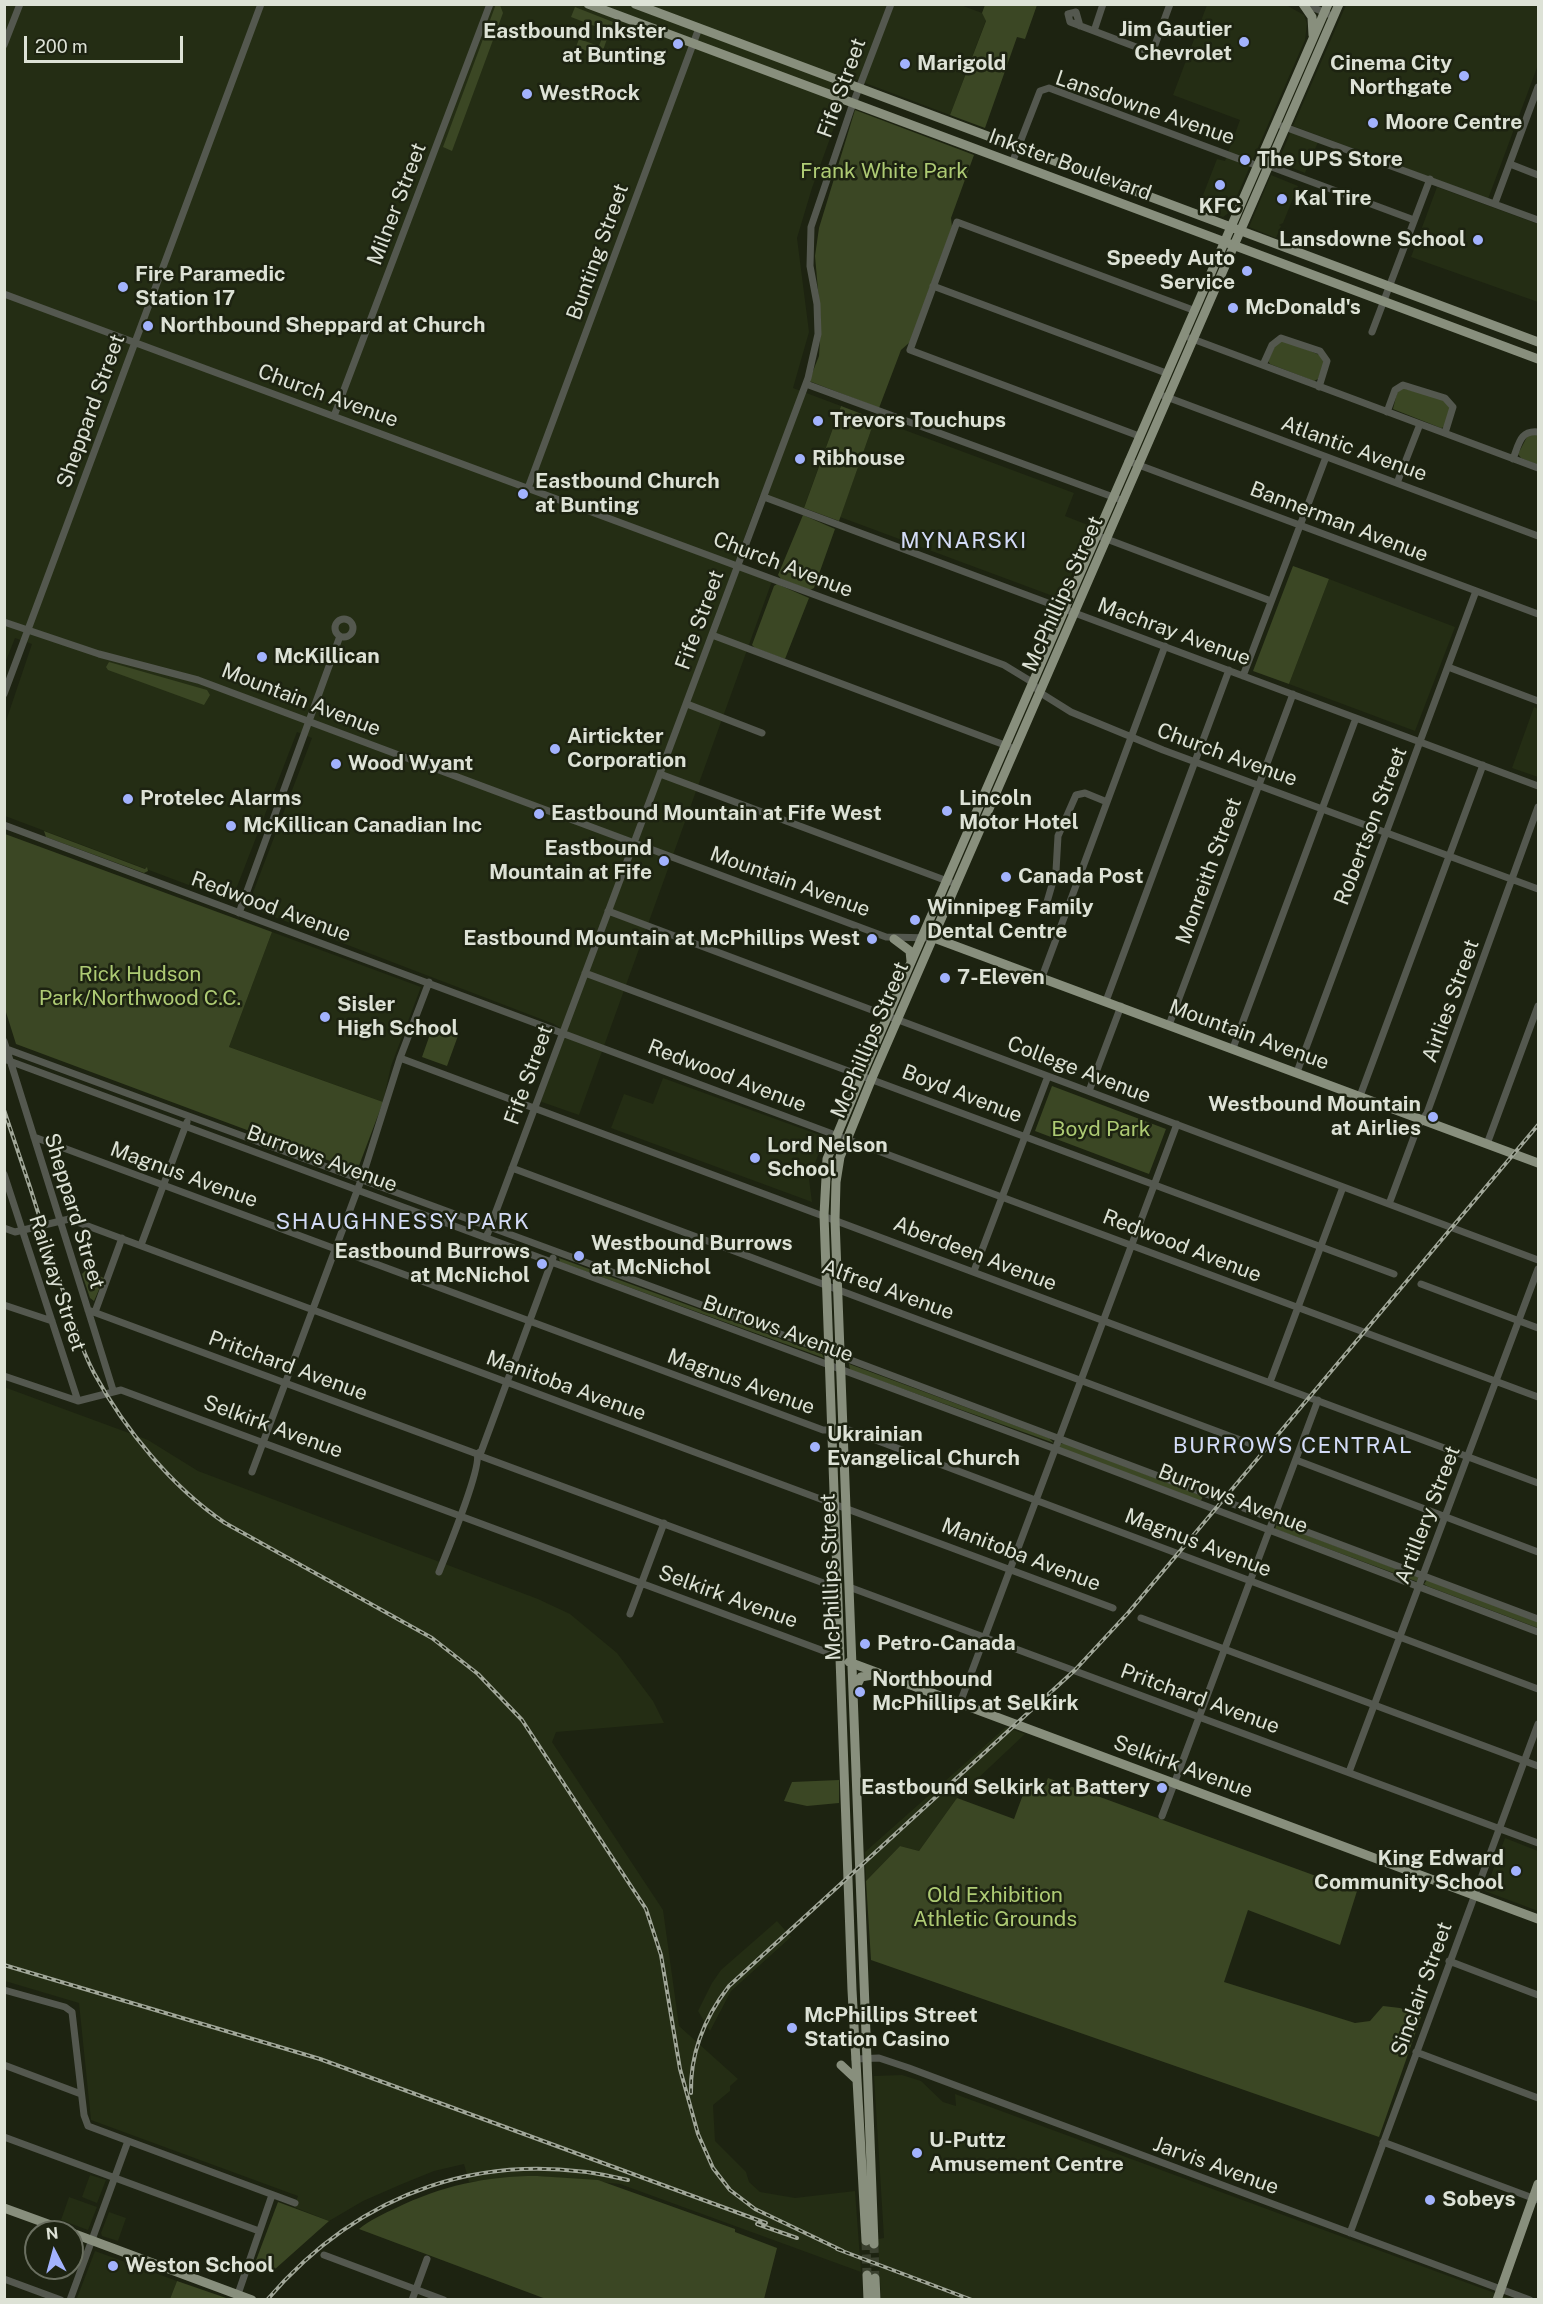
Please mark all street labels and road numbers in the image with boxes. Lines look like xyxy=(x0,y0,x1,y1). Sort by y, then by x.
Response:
street label: Fife Street xyxy=(812,35,872,141)
street label: Lansdowne Avenue xyxy=(1052,65,1238,151)
street label: Inkster Boulevard xyxy=(985,124,1155,206)
street label: Milner Street xyxy=(362,139,432,269)
street label: Bunting Street xyxy=(562,180,634,324)
street label: Sheppard Street xyxy=(52,331,130,491)
street label: Church Avenue xyxy=(254,359,402,433)
street label: Atlantic Avenue xyxy=(1278,411,1430,487)
street label: Bannerman Avenue xyxy=(1246,476,1432,568)
street label: McPhillips Street xyxy=(1017,512,1109,676)
street label: Church Avenue xyxy=(710,527,856,603)
street label: Fife Street xyxy=(670,567,730,673)
street label: Machray Avenue xyxy=(1094,593,1254,671)
street label: Mountain Avenue xyxy=(218,658,384,742)
street label: Church Avenue xyxy=(1153,718,1301,792)
street label: Robertson Street xyxy=(1329,743,1413,909)
street label: Monreith Street xyxy=(1171,794,1247,948)
street label: Mountain Avenue xyxy=(706,841,874,923)
street label: Redwood Avenue xyxy=(188,866,354,948)
street label: Airlies Street xyxy=(1417,936,1485,1066)
street label: McPhillips Street xyxy=(826,958,914,1122)
street label: Mountain Avenue xyxy=(1165,994,1333,1076)
street label: Fife Street xyxy=(499,1022,559,1128)
street label: College Avenue xyxy=(1004,1031,1154,1109)
street label: Redwood Avenue xyxy=(644,1034,810,1118)
street label: Boyd Avenue xyxy=(898,1060,1026,1128)
street label: Burrows Avenue xyxy=(243,1120,401,1198)
street label: Sheppard Street xyxy=(38,1130,110,1292)
street label: Magnus Avenue xyxy=(107,1137,261,1213)
street label: Redwood Avenue xyxy=(1099,1204,1265,1288)
street label: Aberdeen Avenue xyxy=(890,1211,1060,1297)
street label: Railway Street xyxy=(23,1212,91,1354)
street label: Alfred Avenue xyxy=(818,1254,958,1326)
street label: Burrows Avenue xyxy=(699,1290,857,1368)
street label: Pritchard Avenue xyxy=(205,1326,371,1406)
street label: Magnus Avenue xyxy=(664,1344,818,1420)
street label: Manitoba Avenue xyxy=(483,1345,649,1427)
street label: Selkirk Avenue xyxy=(200,1390,346,1464)
street label: Artillery Street xyxy=(1390,1442,1466,1588)
street label: Burrows Avenue xyxy=(1155,1459,1311,1539)
street label: McPhillips Street xyxy=(815,1493,847,1661)
street label: Magnus Avenue xyxy=(1121,1503,1275,1583)
street label: Manitoba Avenue xyxy=(938,1513,1104,1597)
street label: Selkirk Avenue xyxy=(655,1560,801,1634)
street label: Pritchard Avenue xyxy=(1117,1659,1283,1739)
street label: Selkirk Avenue xyxy=(1110,1730,1256,1804)
street label: Sinclair Street xyxy=(1386,1919,1458,2059)
street label: Jarvis Avenue xyxy=(1150,2132,1282,2200)

